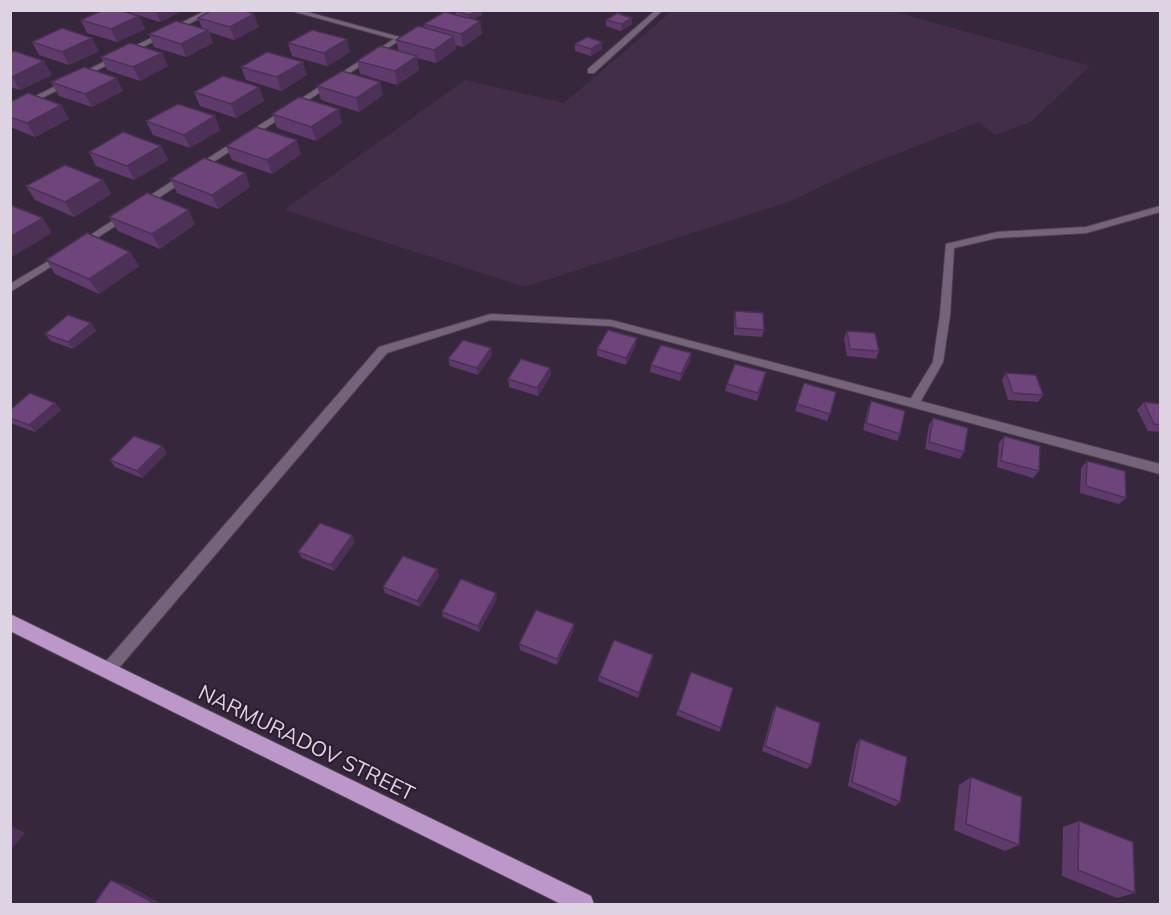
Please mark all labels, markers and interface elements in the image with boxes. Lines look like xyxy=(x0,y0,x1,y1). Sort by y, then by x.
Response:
street label: NARMURADOV STREET xyxy=(195,678,420,806)

